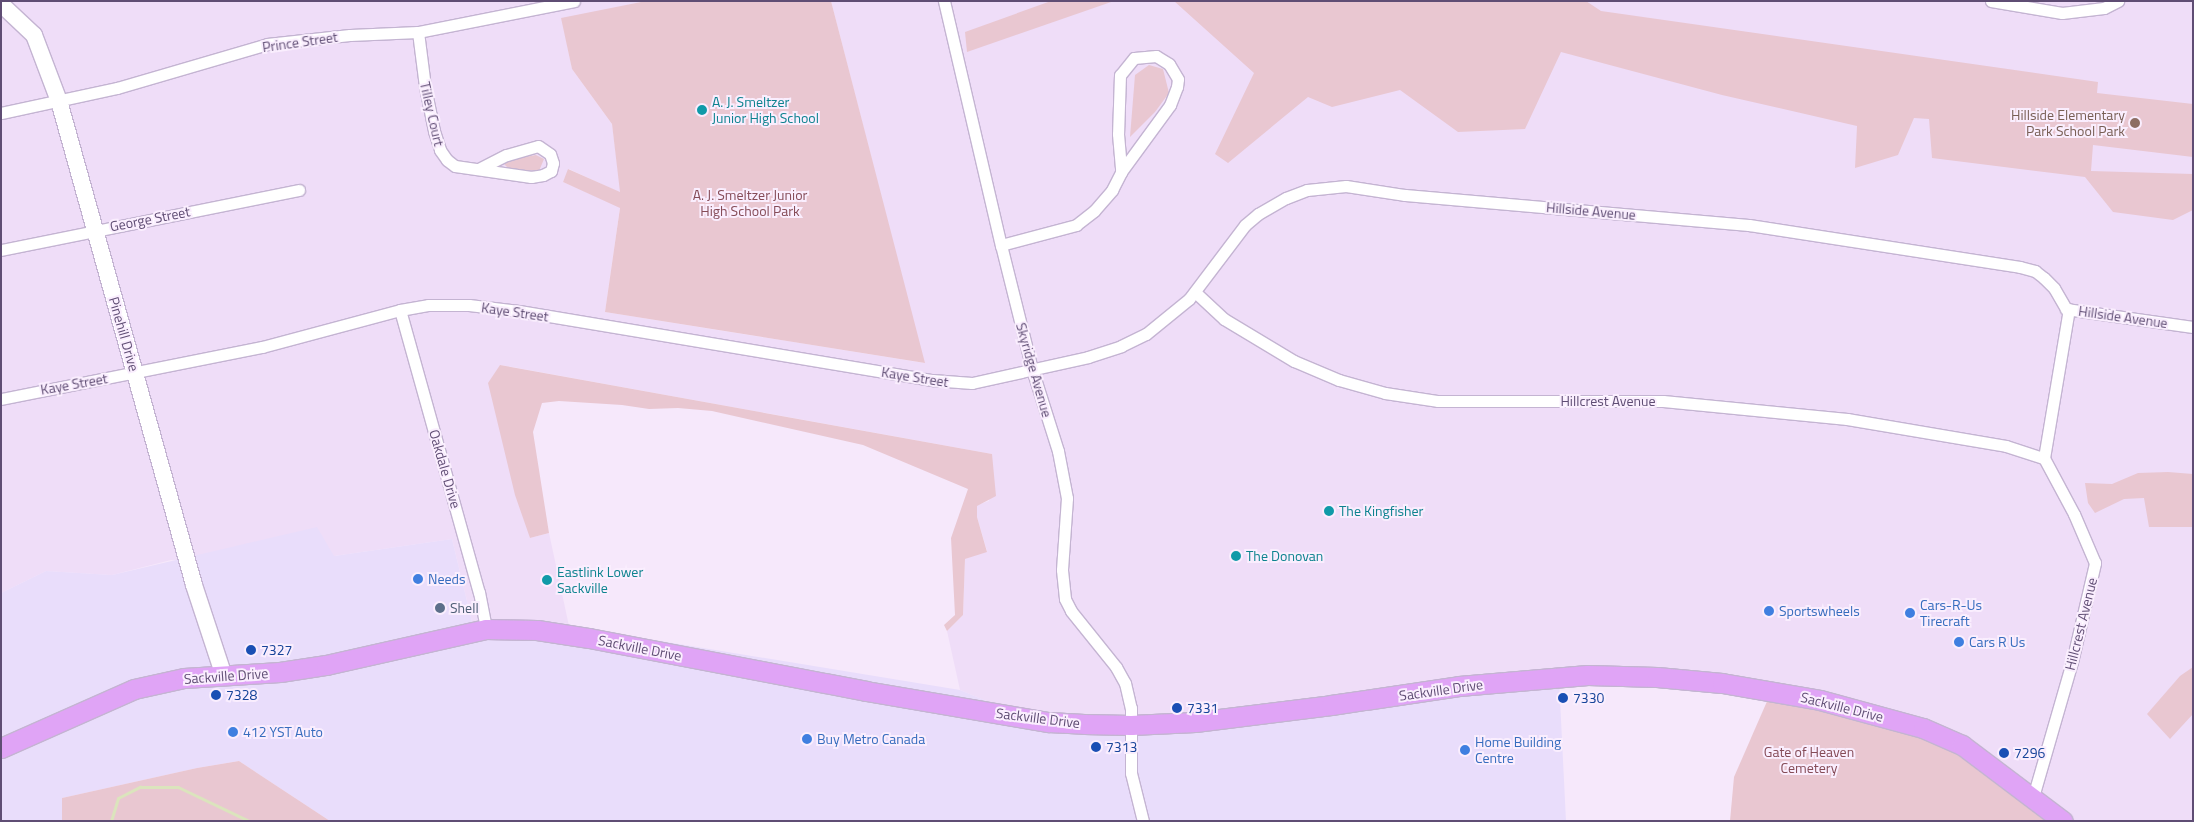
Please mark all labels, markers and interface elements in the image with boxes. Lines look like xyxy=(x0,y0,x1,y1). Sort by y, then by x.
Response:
street label: Prince Street xyxy=(261,28,339,56)
street label: Tilley Court xyxy=(416,80,448,148)
place label: A. J. Smeltzer Junior High School xyxy=(712,94,819,126)
marker: A. J. Smeltzer Junior High School xyxy=(696,104,708,116)
place label: Hillside Elementary Park School Park xyxy=(2011,107,2125,140)
marker: Hillside Elementary Park School Park xyxy=(2129,117,2141,129)
park label: A. J. Smeltzer Junior High School Park xyxy=(693,187,807,220)
street label: Hillside Avenue xyxy=(1545,199,1637,223)
street label: George Street xyxy=(109,203,191,235)
street label: Pinehill Drive xyxy=(105,295,143,373)
street label: Kaye Street xyxy=(480,299,550,325)
street label: Hillside Avenue xyxy=(2077,302,2169,332)
street label: Skyridge Avenue xyxy=(1012,321,1056,419)
street label: Kaye Street xyxy=(880,363,950,391)
street label: Kaye Street xyxy=(39,370,109,398)
street label: Hillcrest Avenue xyxy=(1560,393,1656,409)
street label: Oakdale Drive xyxy=(426,428,464,510)
place label: The Kingfisher xyxy=(1339,503,1423,519)
marker: The Kingfisher xyxy=(1323,505,1335,517)
place label: The Donovan xyxy=(1246,548,1323,564)
marker: The Donovan xyxy=(1230,550,1242,562)
place label: Eastlink Lower Sackville xyxy=(557,564,643,596)
place label: Needs xyxy=(428,571,465,587)
marker: Needs xyxy=(412,573,424,585)
marker: Eastlink Lower Sackville xyxy=(541,574,553,586)
street label: Hillcrest Avenue xyxy=(2061,576,2101,672)
place label: Cars-R-Us Tirecraft xyxy=(1920,597,1982,630)
place label: Shell xyxy=(450,600,479,616)
marker: Shell xyxy=(434,602,446,614)
place label: Sportswheels xyxy=(1779,603,1860,619)
marker: Sportswheels xyxy=(1763,605,1775,617)
marker: Cars-R-Us Tirecraft xyxy=(1904,607,1916,619)
street label: Sackville Drive xyxy=(597,632,683,664)
place label: Cars R Us xyxy=(1969,634,2025,650)
marker: Cars R Us xyxy=(1953,636,1965,648)
place label: 7327 xyxy=(261,642,292,658)
marker: 7327 xyxy=(245,644,257,656)
street label: Sackville Drive xyxy=(183,665,269,687)
street label: Sackville Drive xyxy=(1398,676,1484,704)
place label: 7328 xyxy=(226,687,257,703)
marker: 7328 xyxy=(210,689,222,701)
street label: Sackville Drive xyxy=(1799,689,1885,725)
place label: 7330 xyxy=(1573,690,1604,706)
marker: 7330 xyxy=(1557,692,1569,704)
place label: 7331 xyxy=(1187,700,1218,716)
marker: 7331 xyxy=(1171,702,1183,714)
street label: Sackville Drive xyxy=(995,705,1081,731)
place label: 412 YST Auto xyxy=(243,724,323,740)
marker: 412 YST Auto xyxy=(227,726,239,738)
place label: Buy Metro Canada xyxy=(817,731,925,747)
marker: Buy Metro Canada xyxy=(801,733,813,745)
place label: Home Building Centre xyxy=(1475,734,1561,766)
place label: 7313 xyxy=(1106,739,1137,755)
marker: 7313 xyxy=(1090,741,1102,753)
marker: Home Building Centre xyxy=(1459,744,1471,756)
park label: Gate of Heaven Cemetery xyxy=(1764,744,1854,776)
place label: 7296 xyxy=(2014,745,2045,761)
marker: 7296 xyxy=(1998,747,2010,759)

